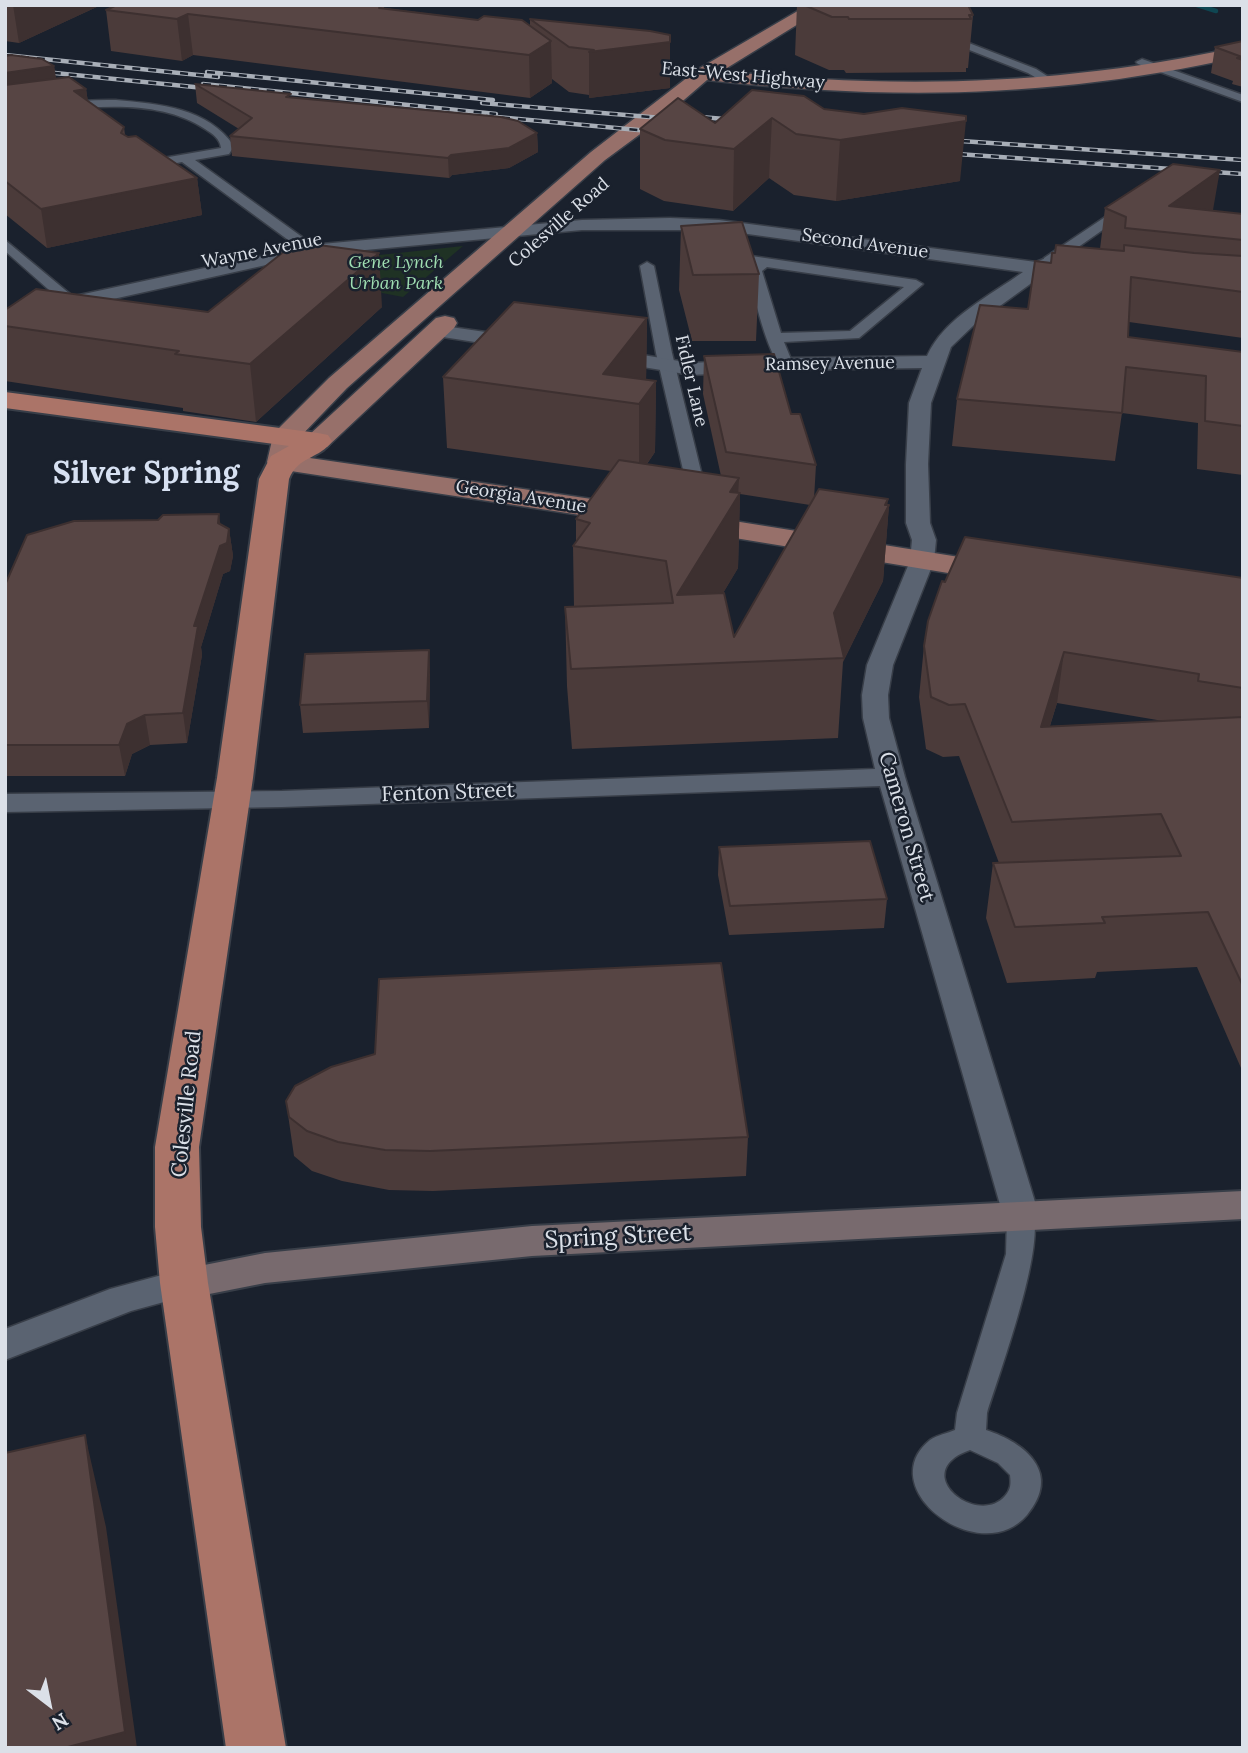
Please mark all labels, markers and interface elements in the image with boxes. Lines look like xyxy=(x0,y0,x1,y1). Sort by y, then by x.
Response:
street label: East-West Highway xyxy=(660,58,826,94)
street label: Colesville Road xyxy=(504,173,614,273)
street label: Second Avenue xyxy=(800,224,930,264)
street label: Wayne Avenue xyxy=(200,229,324,273)
park label: Gene Lynch Urban Park xyxy=(349,252,443,294)
street label: Fidler Lane xyxy=(670,333,712,429)
street label: Ramsey Avenue xyxy=(765,352,895,376)
district label: Silver Spring xyxy=(53,456,239,492)
street label: Georgia Avenue xyxy=(454,476,588,518)
street label: Cameron Street xyxy=(873,749,939,905)
street label: Fenton Street xyxy=(381,778,515,808)
street label: Colesville Road xyxy=(167,1029,207,1179)
street label: Spring Street xyxy=(544,1219,692,1255)
north arrow xyxy=(14,1669,84,1739)
text: N xyxy=(48,1708,73,1736)

